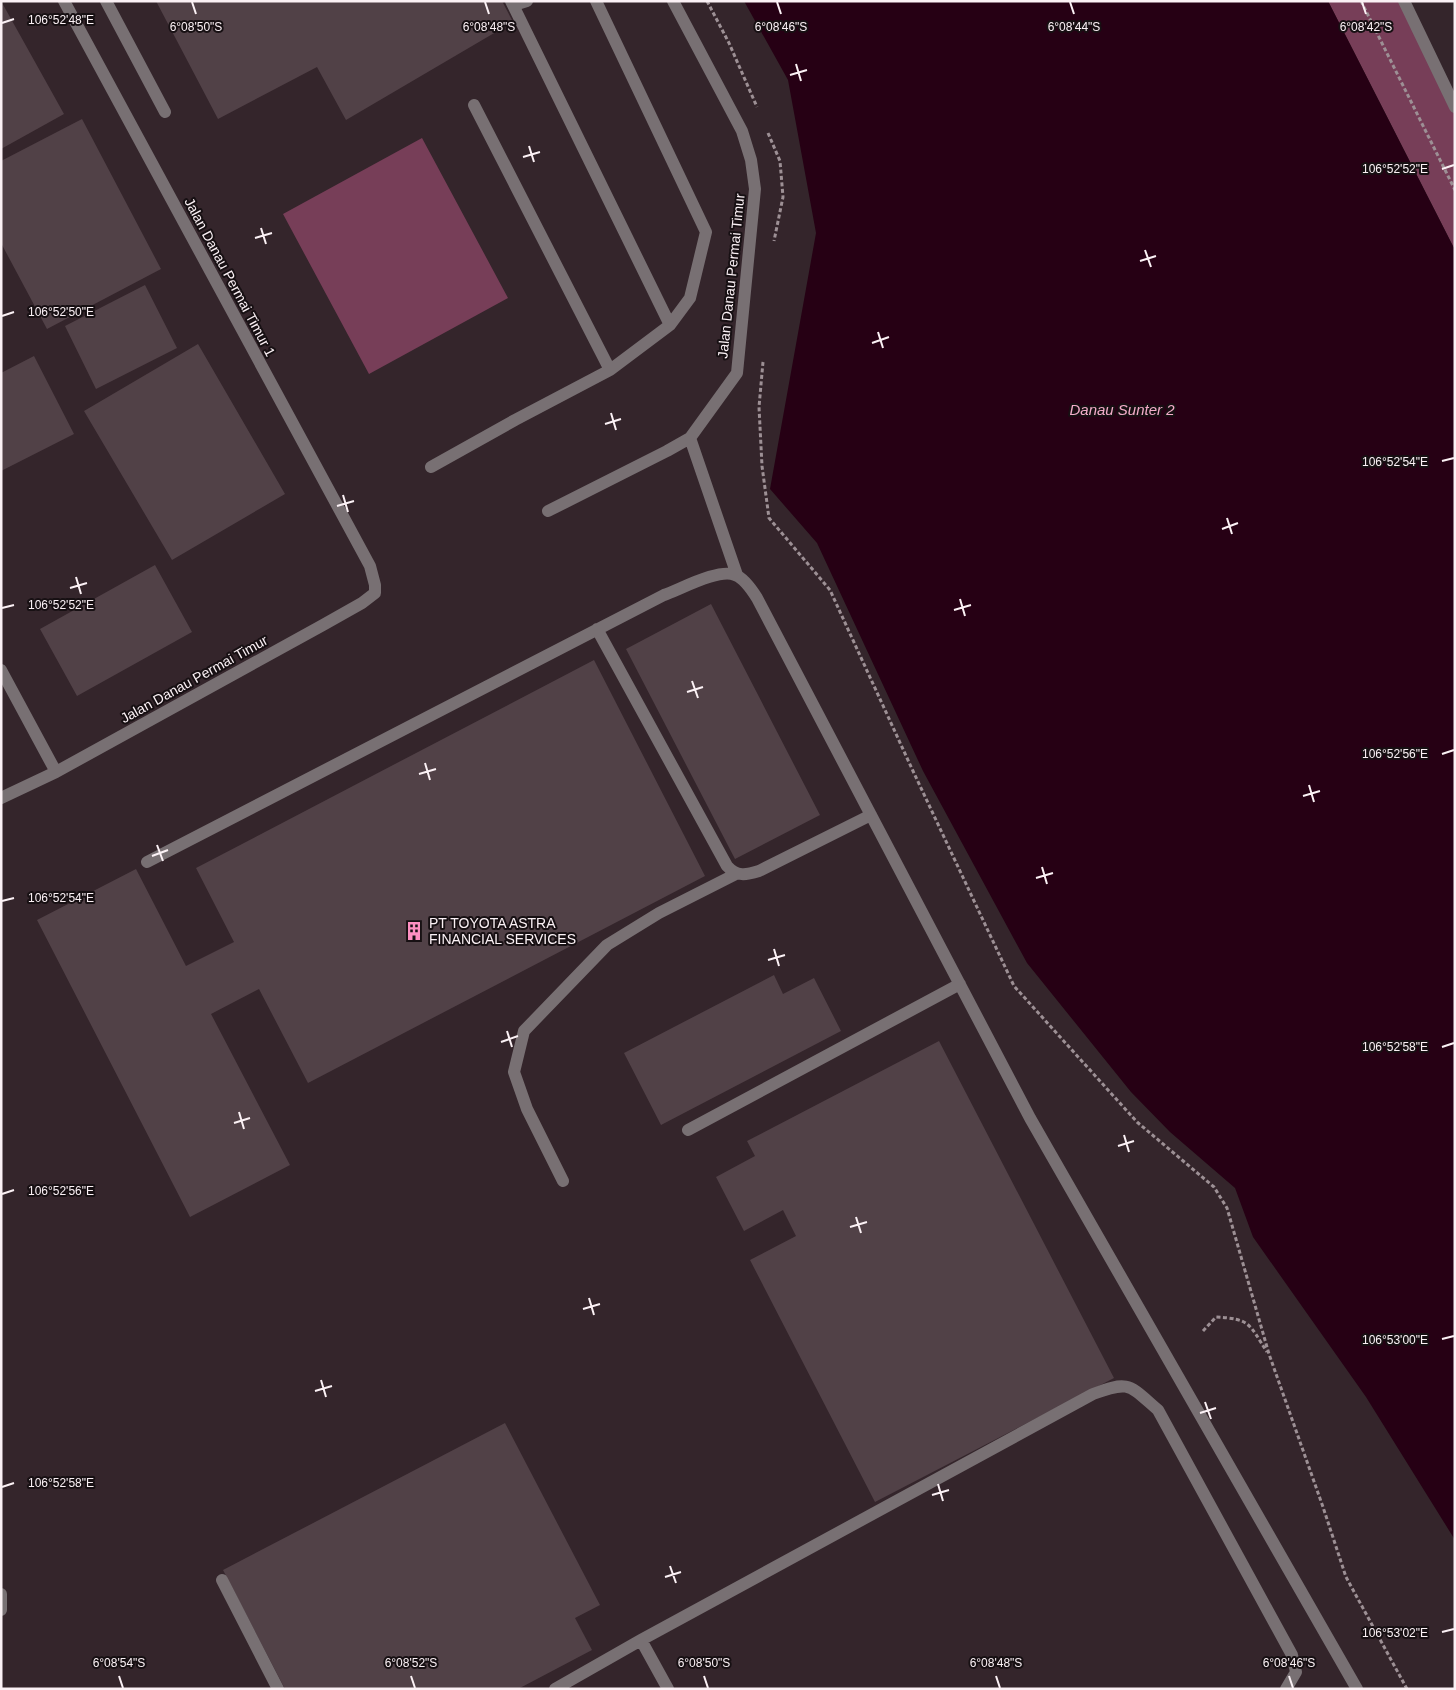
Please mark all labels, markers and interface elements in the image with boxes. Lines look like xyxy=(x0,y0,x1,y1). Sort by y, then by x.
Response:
text: 106°52'48"E xyxy=(28,13,94,27)
text: 6°08'50"S xyxy=(170,20,222,34)
text: 6°08'48"S xyxy=(463,20,515,34)
text: 6°08'46"S xyxy=(755,20,807,34)
text: 6°08'44"S xyxy=(1048,20,1100,34)
text: 6°08'42"S xyxy=(1340,20,1392,34)
text: 106°52'52"E xyxy=(1362,162,1428,176)
street label: Jalan Danau Permai Timur xyxy=(714,192,748,359)
street label: Jalan Danau Permai Timur 1 xyxy=(181,195,279,359)
text: 106°52'50"E xyxy=(28,305,94,319)
water label: Danau Sunter 2 xyxy=(1069,401,1175,418)
text: 106°52'54"E xyxy=(1362,455,1428,469)
text: 106°52'52"E xyxy=(28,598,94,612)
street label: Jalan Danau Permai Timur xyxy=(118,632,271,726)
text: 106°52'56"E xyxy=(1362,747,1428,761)
text: 106°52'54"E xyxy=(28,891,94,905)
place label: PT TOYOTA ASTRA FINANCIAL SERVICES xyxy=(429,915,576,947)
building icon: PT TOYOTA ASTRA FINANCIAL SERVICES xyxy=(403,920,425,942)
text: 106°52'58"E xyxy=(1362,1040,1428,1054)
text: 106°52'56"E xyxy=(28,1184,94,1198)
text: 106°53'00"E xyxy=(1362,1333,1428,1347)
text: 106°52'58"E xyxy=(28,1476,94,1490)
text: 106°53'02"E xyxy=(1362,1626,1428,1640)
text: 6°08'54"S xyxy=(93,1656,145,1670)
text: 6°08'52"S xyxy=(385,1656,437,1670)
text: 6°08'50"S xyxy=(678,1656,730,1670)
text: 6°08'48"S xyxy=(970,1656,1022,1670)
text: 6°08'46"S xyxy=(1263,1656,1315,1670)

